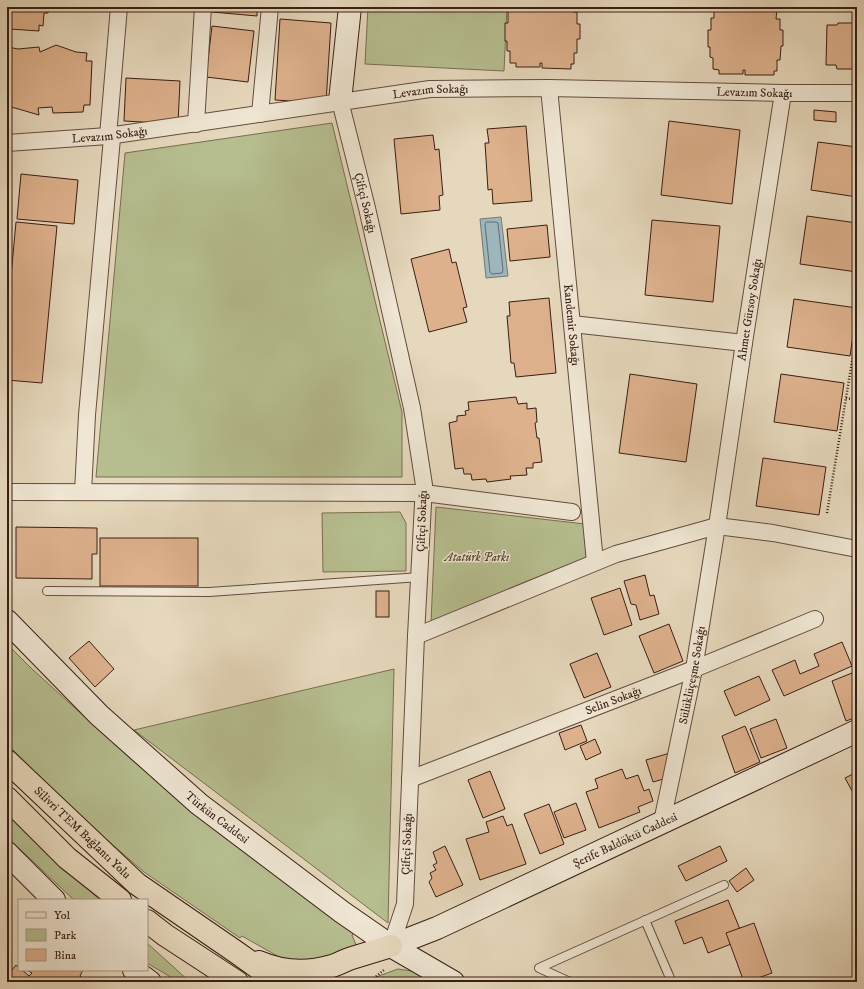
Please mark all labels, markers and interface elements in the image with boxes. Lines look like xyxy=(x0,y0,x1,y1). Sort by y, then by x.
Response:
street label: Levazım Sokağı xyxy=(392,81,468,102)
street label: Levazım Sokağı xyxy=(716,84,792,101)
street label: Levazım Sokağı xyxy=(71,123,148,146)
street label: Çiftçi Sokağı xyxy=(351,171,380,235)
street label: Ahmet Gürsoy Sokağı xyxy=(734,257,765,362)
street label: Kandemir Sokağı xyxy=(561,283,583,366)
street label: Çiftçi Sokağı xyxy=(413,490,431,552)
park label: Atatürk Parkı xyxy=(443,550,509,565)
street label: Sülüklüçeşme Sokağı xyxy=(675,625,708,725)
street label: Selin Sokağı xyxy=(583,683,643,718)
street label: Silivri TEM Bağlantı Yolu xyxy=(31,783,134,882)
street label: Türkün Caddesi xyxy=(182,788,252,847)
street label: Şerife Baldöktü Caddesi xyxy=(570,809,680,871)
street label: Çiftçi Sokağı xyxy=(398,813,416,875)
legend xyxy=(18,899,148,971)
text: Yol xyxy=(54,908,71,923)
text: Park xyxy=(54,928,76,943)
text: Bina xyxy=(54,948,77,963)

